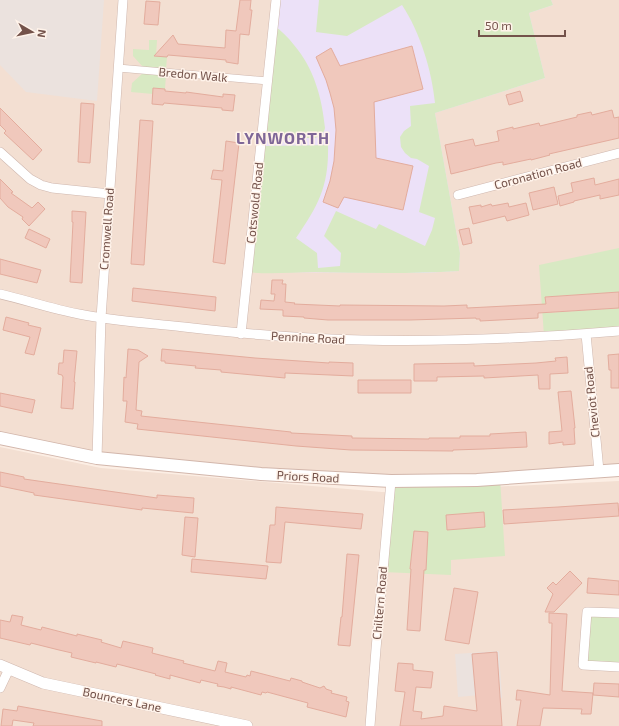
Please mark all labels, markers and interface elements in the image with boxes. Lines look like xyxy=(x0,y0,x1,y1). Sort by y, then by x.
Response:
north arrow xyxy=(12,12,52,52)
scale bar xyxy=(479,12,565,38)
text: 50 m xyxy=(485,18,512,32)
text: N xyxy=(35,29,49,39)
street label: Bredon Walk xyxy=(158,64,228,84)
district label: LYNWORTH xyxy=(236,128,330,147)
street label: Coronation Road xyxy=(492,155,583,191)
street label: Cotswold Road xyxy=(243,162,265,244)
street label: Cromwell Road xyxy=(96,187,116,270)
street label: Pennine Road xyxy=(271,328,345,346)
street label: Cheviot Road xyxy=(580,366,602,438)
street label: Priors Road xyxy=(276,467,340,485)
street label: Chiltern Road xyxy=(369,566,389,640)
street label: Bouncers Lane xyxy=(82,684,163,714)

